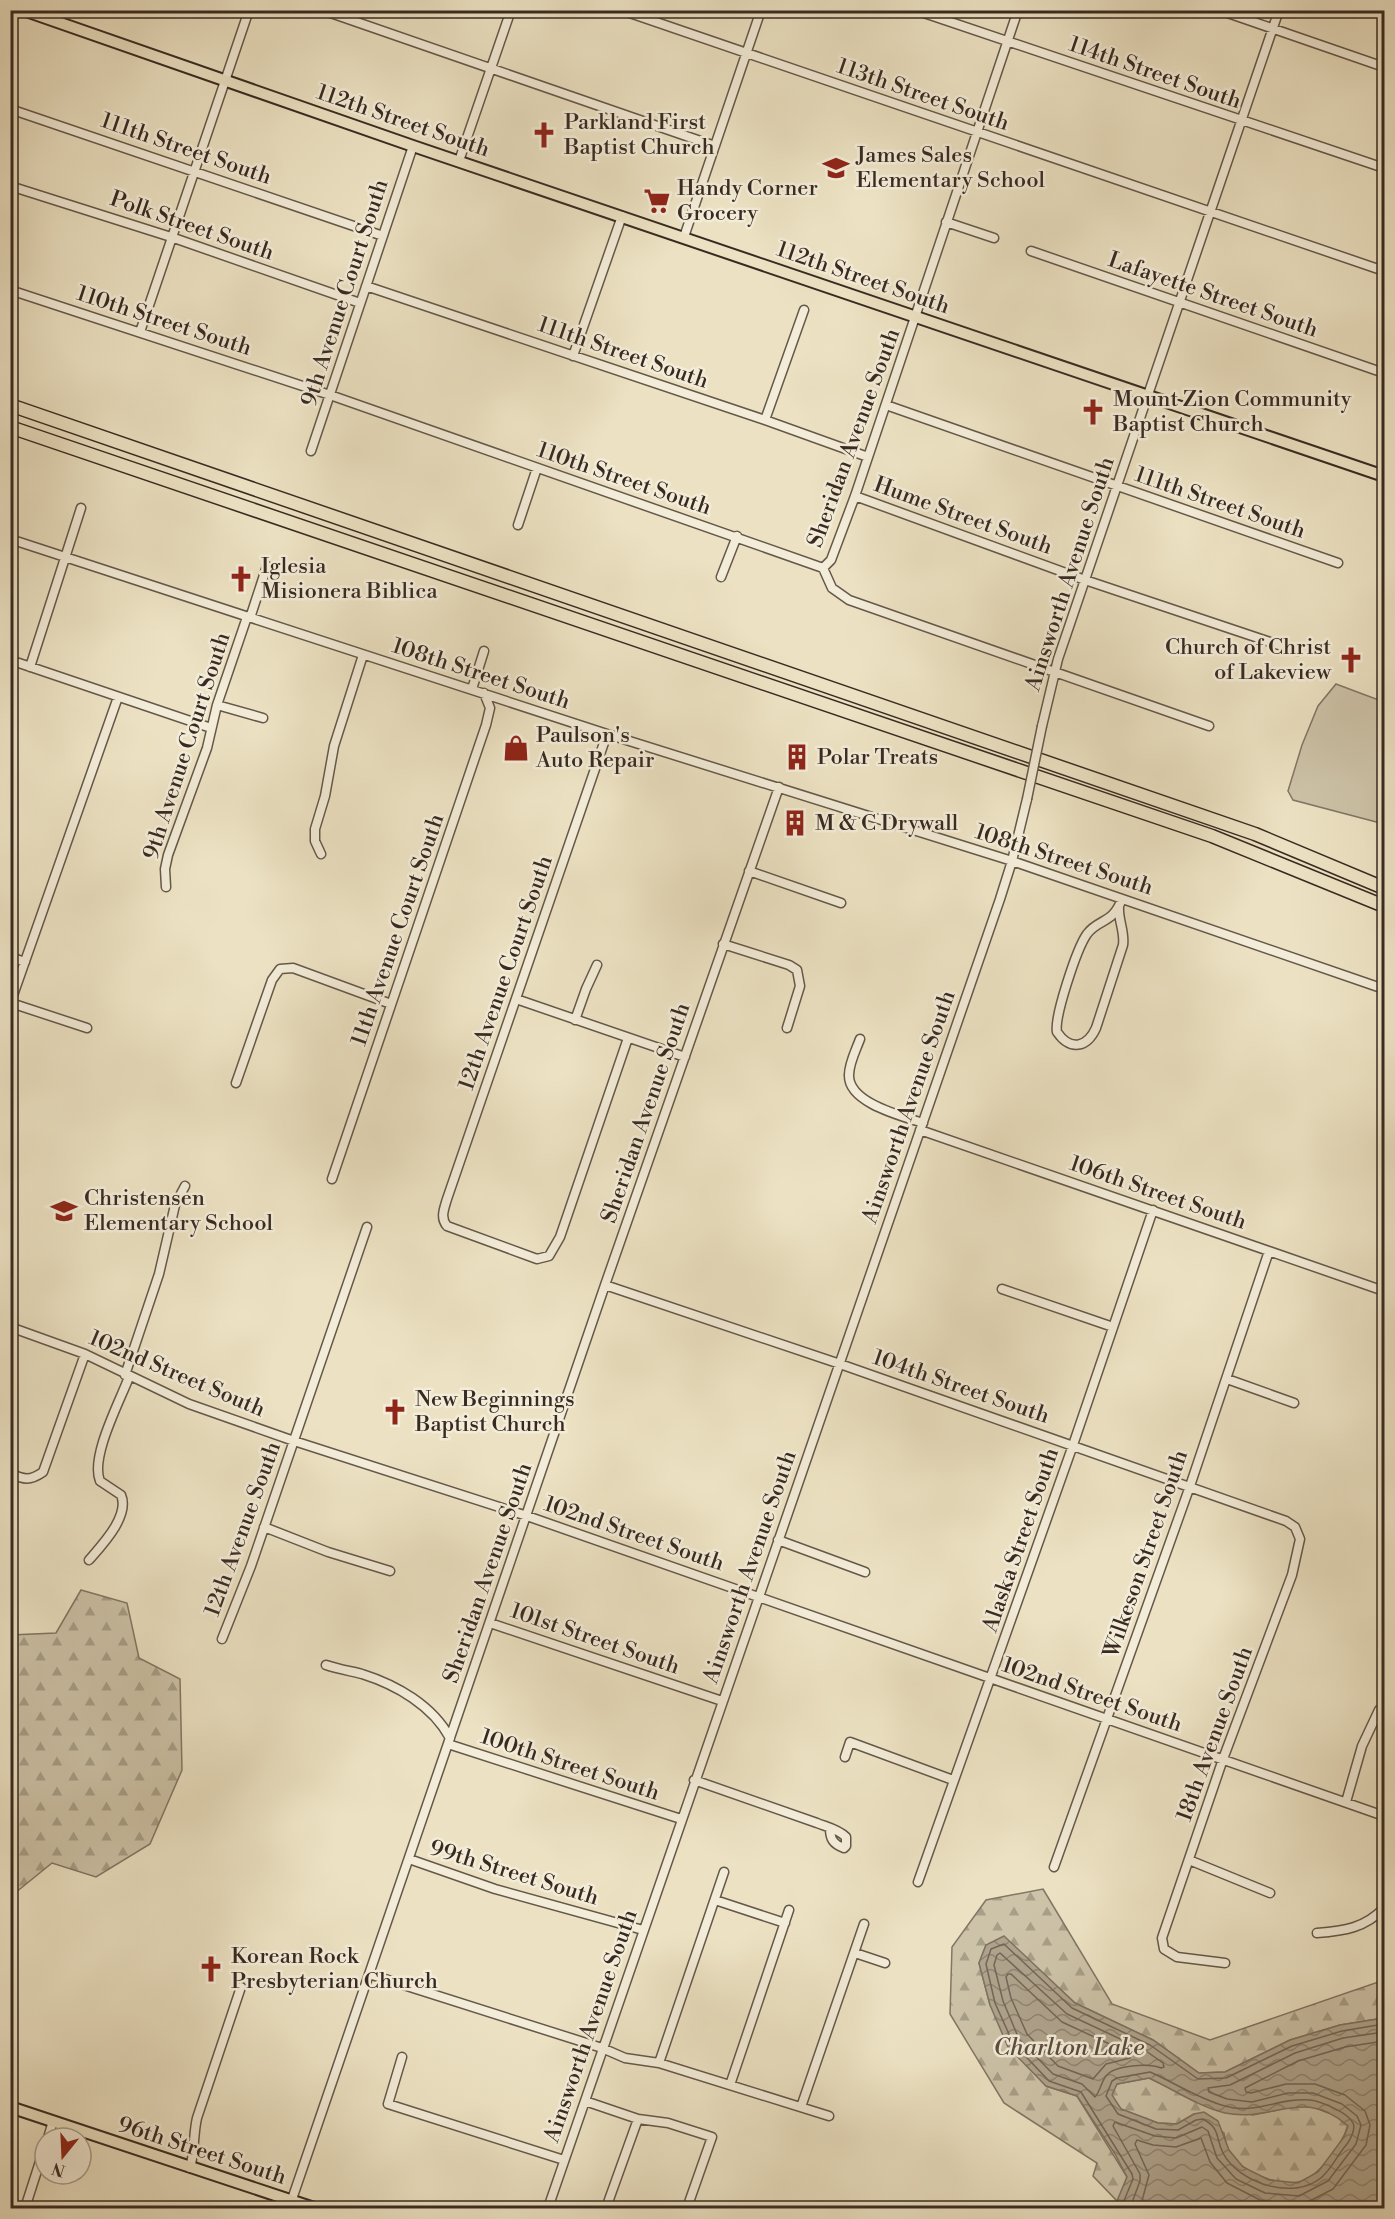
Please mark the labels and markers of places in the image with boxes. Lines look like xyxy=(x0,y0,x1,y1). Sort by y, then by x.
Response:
place label: Parkland First Baptist Church xyxy=(563,109,715,161)
church icon: Parkland First Baptist Church xyxy=(529,120,559,150)
place label: James Sales Elementary School xyxy=(855,142,1046,194)
school or university icon: James Sales Elementary School xyxy=(821,153,851,183)
place label: Handy Corner Grocery xyxy=(677,175,818,227)
supermarket icon: Handy Corner Grocery xyxy=(642,186,672,216)
place label: Mount Zion Community Baptist Church xyxy=(1112,386,1352,438)
church icon: Mount Zion Community Baptist Church xyxy=(1078,397,1108,427)
place label: Iglesia Misionera Biblica xyxy=(261,553,438,605)
church icon: Iglesia Misionera Biblica xyxy=(226,564,256,594)
place label: Church of Christ of Lakeview xyxy=(1165,634,1332,686)
church icon: Church of Christ of Lakeview xyxy=(1336,645,1366,675)
place label: Paulson's Auto Repair xyxy=(535,722,655,774)
shop icon: Paulson's Auto Repair xyxy=(501,733,531,763)
building icon: Polar Treats xyxy=(782,742,812,772)
place label: Polar Treats xyxy=(817,744,938,771)
building icon: M & C Drywall xyxy=(780,808,810,838)
place label: M & C Drywall xyxy=(815,810,959,837)
place label: Christensen Elementary School xyxy=(84,1185,274,1237)
school or university icon: Christensen Elementary School xyxy=(49,1196,79,1226)
place label: New Beginnings Baptist Church xyxy=(414,1386,575,1438)
church icon: New Beginnings Baptist Church xyxy=(380,1397,410,1427)
place label: Korean Rock Presbyterian Church xyxy=(231,1943,438,1995)
church icon: Korean Rock Presbyterian Church xyxy=(196,1954,226,1984)

